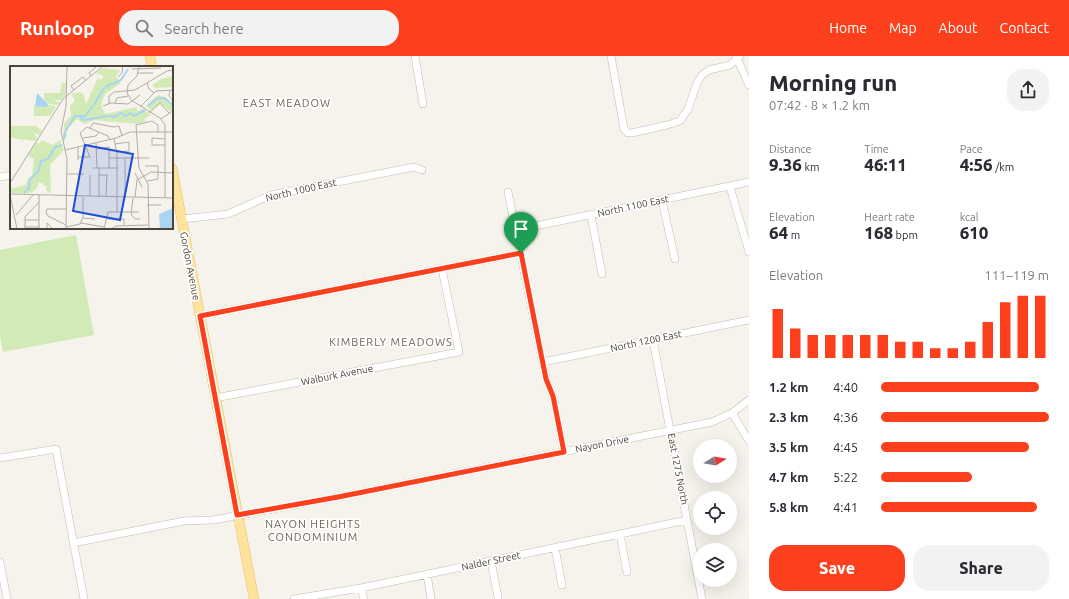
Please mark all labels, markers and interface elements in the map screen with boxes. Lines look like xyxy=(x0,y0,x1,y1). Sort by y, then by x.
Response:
search box xyxy=(119,10,399,46)
text: Runloop xyxy=(20,17,95,39)
icon: search xyxy=(133,17,155,39)
text: Search here xyxy=(165,20,244,37)
text: Home xyxy=(829,20,867,36)
text: Map xyxy=(889,20,917,36)
text: About xyxy=(939,20,978,36)
text: Contact xyxy=(1000,20,1049,36)
inset map xyxy=(10,66,173,229)
button: share xyxy=(1007,69,1049,111)
text: Morning run xyxy=(769,70,897,95)
district label: EAST MEADOW xyxy=(243,97,331,109)
text: 07:42 · 8 × 1.2 km xyxy=(769,98,870,112)
text: Distance xyxy=(769,143,812,155)
text: Time xyxy=(864,143,889,155)
text: Pace xyxy=(960,143,983,155)
text: 9.36 xyxy=(769,155,802,174)
text: 46:11 xyxy=(864,155,907,174)
text: 4:56 xyxy=(960,155,993,174)
text: km xyxy=(802,161,820,173)
text: /km xyxy=(993,161,1014,173)
street label: North 1000 East xyxy=(264,176,338,204)
street label: North 1100 East xyxy=(596,193,670,219)
text: Elevation xyxy=(769,211,815,223)
text: Heart rate xyxy=(864,211,915,223)
text: kcal xyxy=(960,211,979,223)
pin xyxy=(504,212,538,253)
icon: arrive xyxy=(510,218,532,240)
text: 64 xyxy=(769,223,788,242)
text: 168 xyxy=(864,223,893,242)
text: 610 xyxy=(960,223,988,242)
text: m xyxy=(788,229,800,241)
text: bpm xyxy=(893,229,918,241)
street label: Gordon Avenue xyxy=(178,231,202,301)
text: Elevation xyxy=(769,268,823,282)
text: 111–119 m xyxy=(984,268,1049,282)
street label: North 1200 East xyxy=(609,328,683,354)
district label: KIMBERLY MEADOWS xyxy=(329,336,453,348)
street label: Walburk Avenue xyxy=(300,363,374,387)
text: 1.2 km xyxy=(769,380,808,394)
text: 4:40 xyxy=(833,380,858,394)
text: 2.3 km xyxy=(769,410,808,424)
text: 4:36 xyxy=(833,410,858,424)
street label: East 1275 North xyxy=(666,432,690,506)
street label: Nayon Drive xyxy=(574,433,630,455)
north arrow xyxy=(693,439,737,483)
map controls xyxy=(693,439,737,587)
text: 3.5 km xyxy=(769,440,808,454)
text: 4:45 xyxy=(833,440,858,454)
text: 4.7 km xyxy=(769,470,808,484)
text: 5:22 xyxy=(833,470,858,484)
button: locate xyxy=(693,491,737,535)
text: 5.8 km xyxy=(769,500,808,514)
text: 4:41 xyxy=(833,500,858,514)
district label: NAYON HEIGHTS CONDOMINIUM xyxy=(265,518,361,543)
button: layers xyxy=(693,543,737,587)
button: Save xyxy=(769,545,905,591)
button: Share xyxy=(913,545,1049,591)
street label: Nalder Street xyxy=(460,549,522,573)

